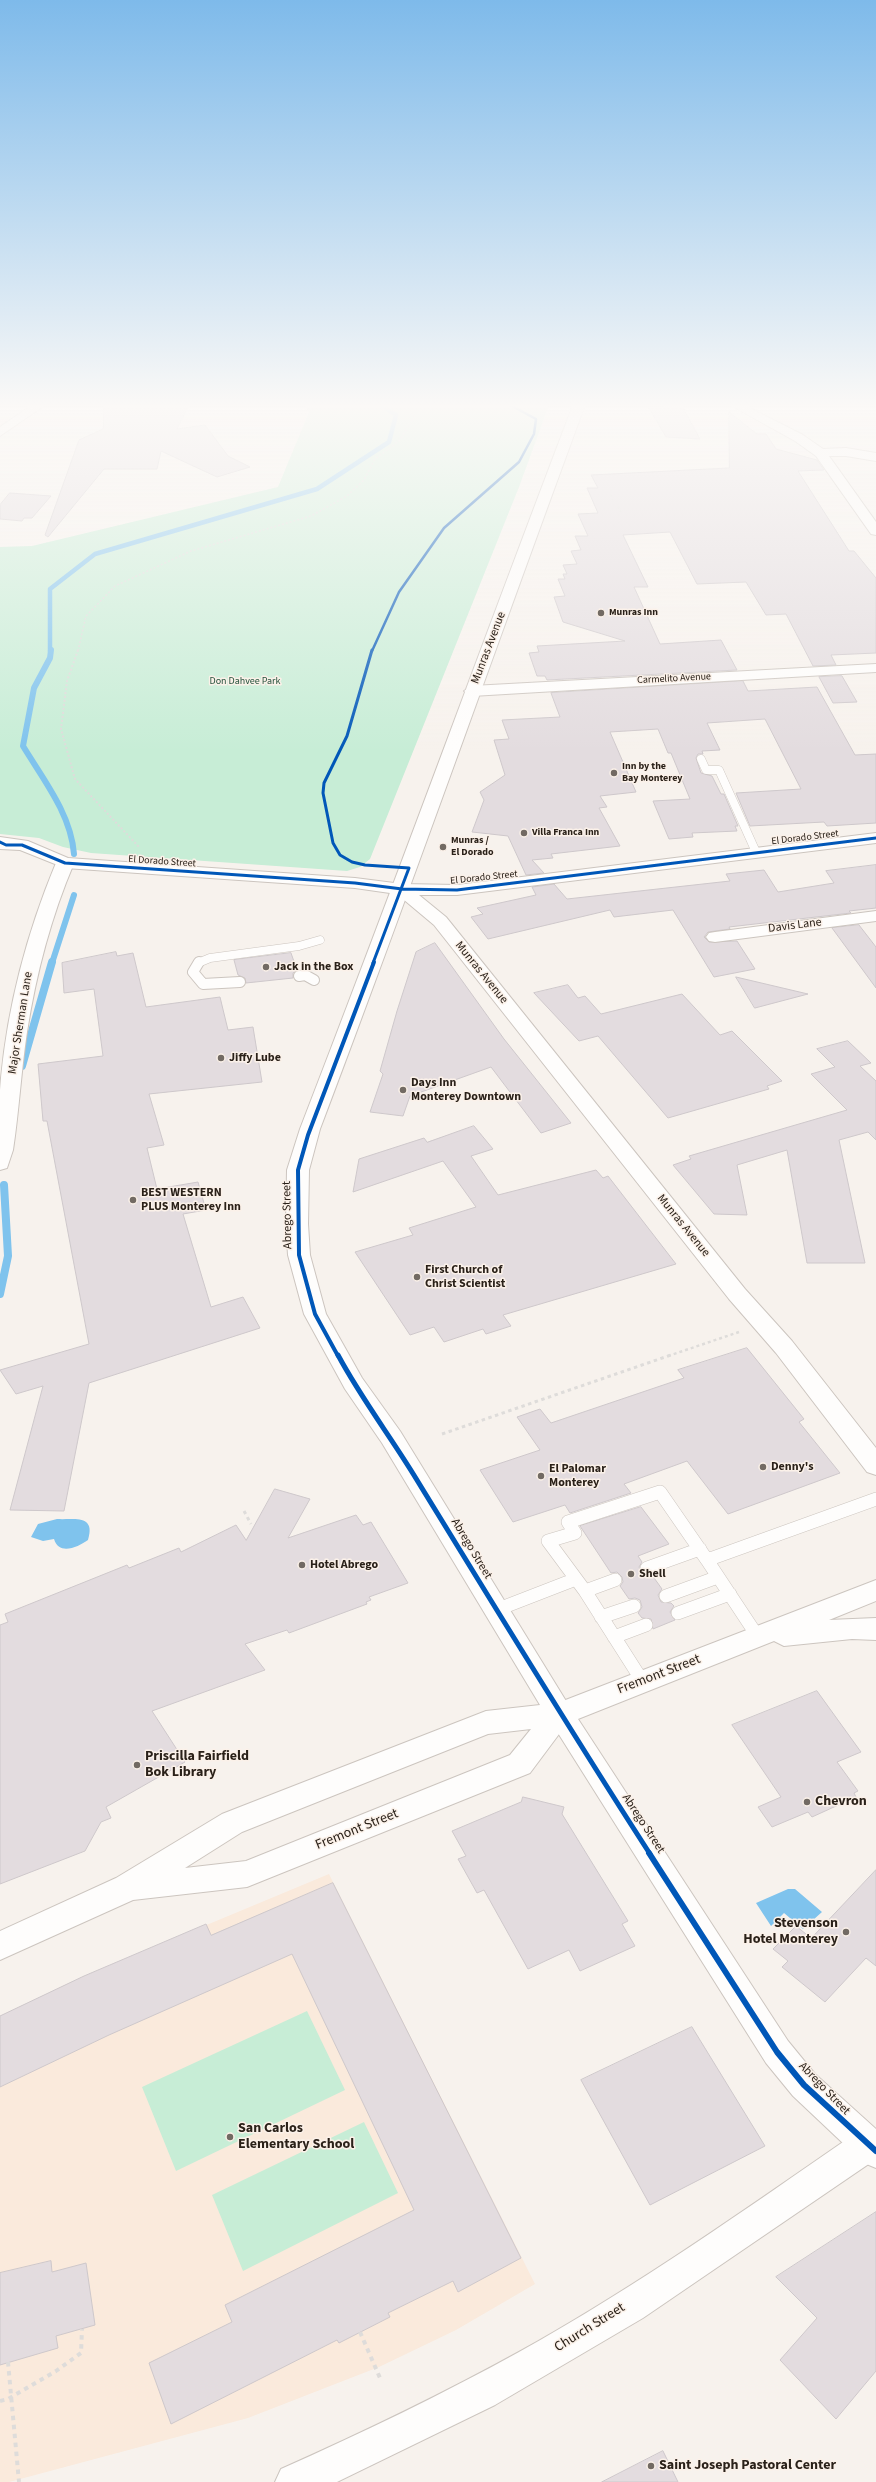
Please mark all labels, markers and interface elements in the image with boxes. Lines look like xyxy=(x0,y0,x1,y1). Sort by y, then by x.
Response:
place label: Munras Inn xyxy=(609,607,658,619)
marker: Munras Inn xyxy=(596,608,606,618)
street label: Munras Avenue xyxy=(469,610,509,686)
street label: Carmelito Avenue xyxy=(637,671,711,687)
park label: Don Dahvee Park xyxy=(210,676,280,688)
place label: Inn by the Bay Monterey xyxy=(622,761,682,784)
marker: Inn by the Bay Monterey xyxy=(609,768,619,778)
place label: Villa Franca Inn xyxy=(532,827,599,839)
marker: Villa Franca Inn xyxy=(519,828,529,838)
street label: El Dorado Street xyxy=(771,828,839,848)
place label: Munras / El Dorado xyxy=(451,835,493,858)
marker: Munras / El Dorado xyxy=(438,842,448,852)
street label: El Dorado Street xyxy=(128,854,196,870)
street label: El Dorado Street xyxy=(450,868,518,888)
street label: Davis Lane xyxy=(767,916,823,936)
street label: Munras Avenue xyxy=(451,939,511,1007)
place label: Jack in the Box xyxy=(274,960,353,974)
marker: Jack in the Box xyxy=(261,962,271,972)
street label: Major Sherman Lane xyxy=(6,971,36,1075)
place label: Jiffy Lube xyxy=(229,1051,281,1065)
marker: Jiffy Lube xyxy=(216,1053,226,1063)
place label: Days Inn Monterey Downtown xyxy=(411,1076,521,1104)
marker: Days Inn Monterey Downtown xyxy=(398,1085,408,1095)
street label: Abrego Street xyxy=(280,1181,296,1249)
place label: BEST WESTERN PLUS Monterey Inn xyxy=(141,1186,241,1214)
street label: Munras Avenue xyxy=(653,1192,713,1260)
marker: BEST WESTERN PLUS Monterey Inn xyxy=(128,1195,138,1205)
place label: First Church of Christ Scientist xyxy=(425,1263,505,1291)
marker: First Church of Christ Scientist xyxy=(412,1272,422,1282)
place label: Denny's xyxy=(771,1460,813,1474)
place label: El Palomar Monterey xyxy=(549,1462,606,1490)
marker: Denny's xyxy=(758,1462,768,1472)
marker: El Palomar Monterey xyxy=(536,1471,546,1481)
street label: Abrego Street xyxy=(447,1516,495,1582)
place label: Hotel Abrego xyxy=(310,1558,378,1572)
marker: Hotel Abrego xyxy=(297,1560,307,1570)
place label: Shell xyxy=(639,1567,666,1581)
marker: Shell xyxy=(626,1569,636,1579)
street label: Fremont Street xyxy=(615,1651,703,1699)
place label: Priscilla Fairfield Bok Library xyxy=(145,1749,249,1782)
marker: Priscilla Fairfield Bok Library xyxy=(132,1760,142,1770)
street label: Abrego Street xyxy=(618,1792,668,1856)
place label: Chevron xyxy=(815,1794,867,1810)
marker: Chevron xyxy=(802,1797,812,1807)
street label: Fremont Street xyxy=(313,1806,401,1854)
place label: Stevenson Hotel Monterey xyxy=(743,1916,838,1948)
marker: Stevenson Hotel Monterey xyxy=(841,1927,851,1937)
street label: Abrego Street xyxy=(795,2060,853,2118)
place label: San Carlos Elementary School xyxy=(238,2121,354,2154)
marker: San Carlos Elementary School xyxy=(225,2132,235,2142)
street label: Church Street xyxy=(552,2300,628,2356)
place label: Saint Joseph Pastoral Center xyxy=(659,2458,836,2474)
marker: Saint Joseph Pastoral Center xyxy=(646,2461,656,2471)

